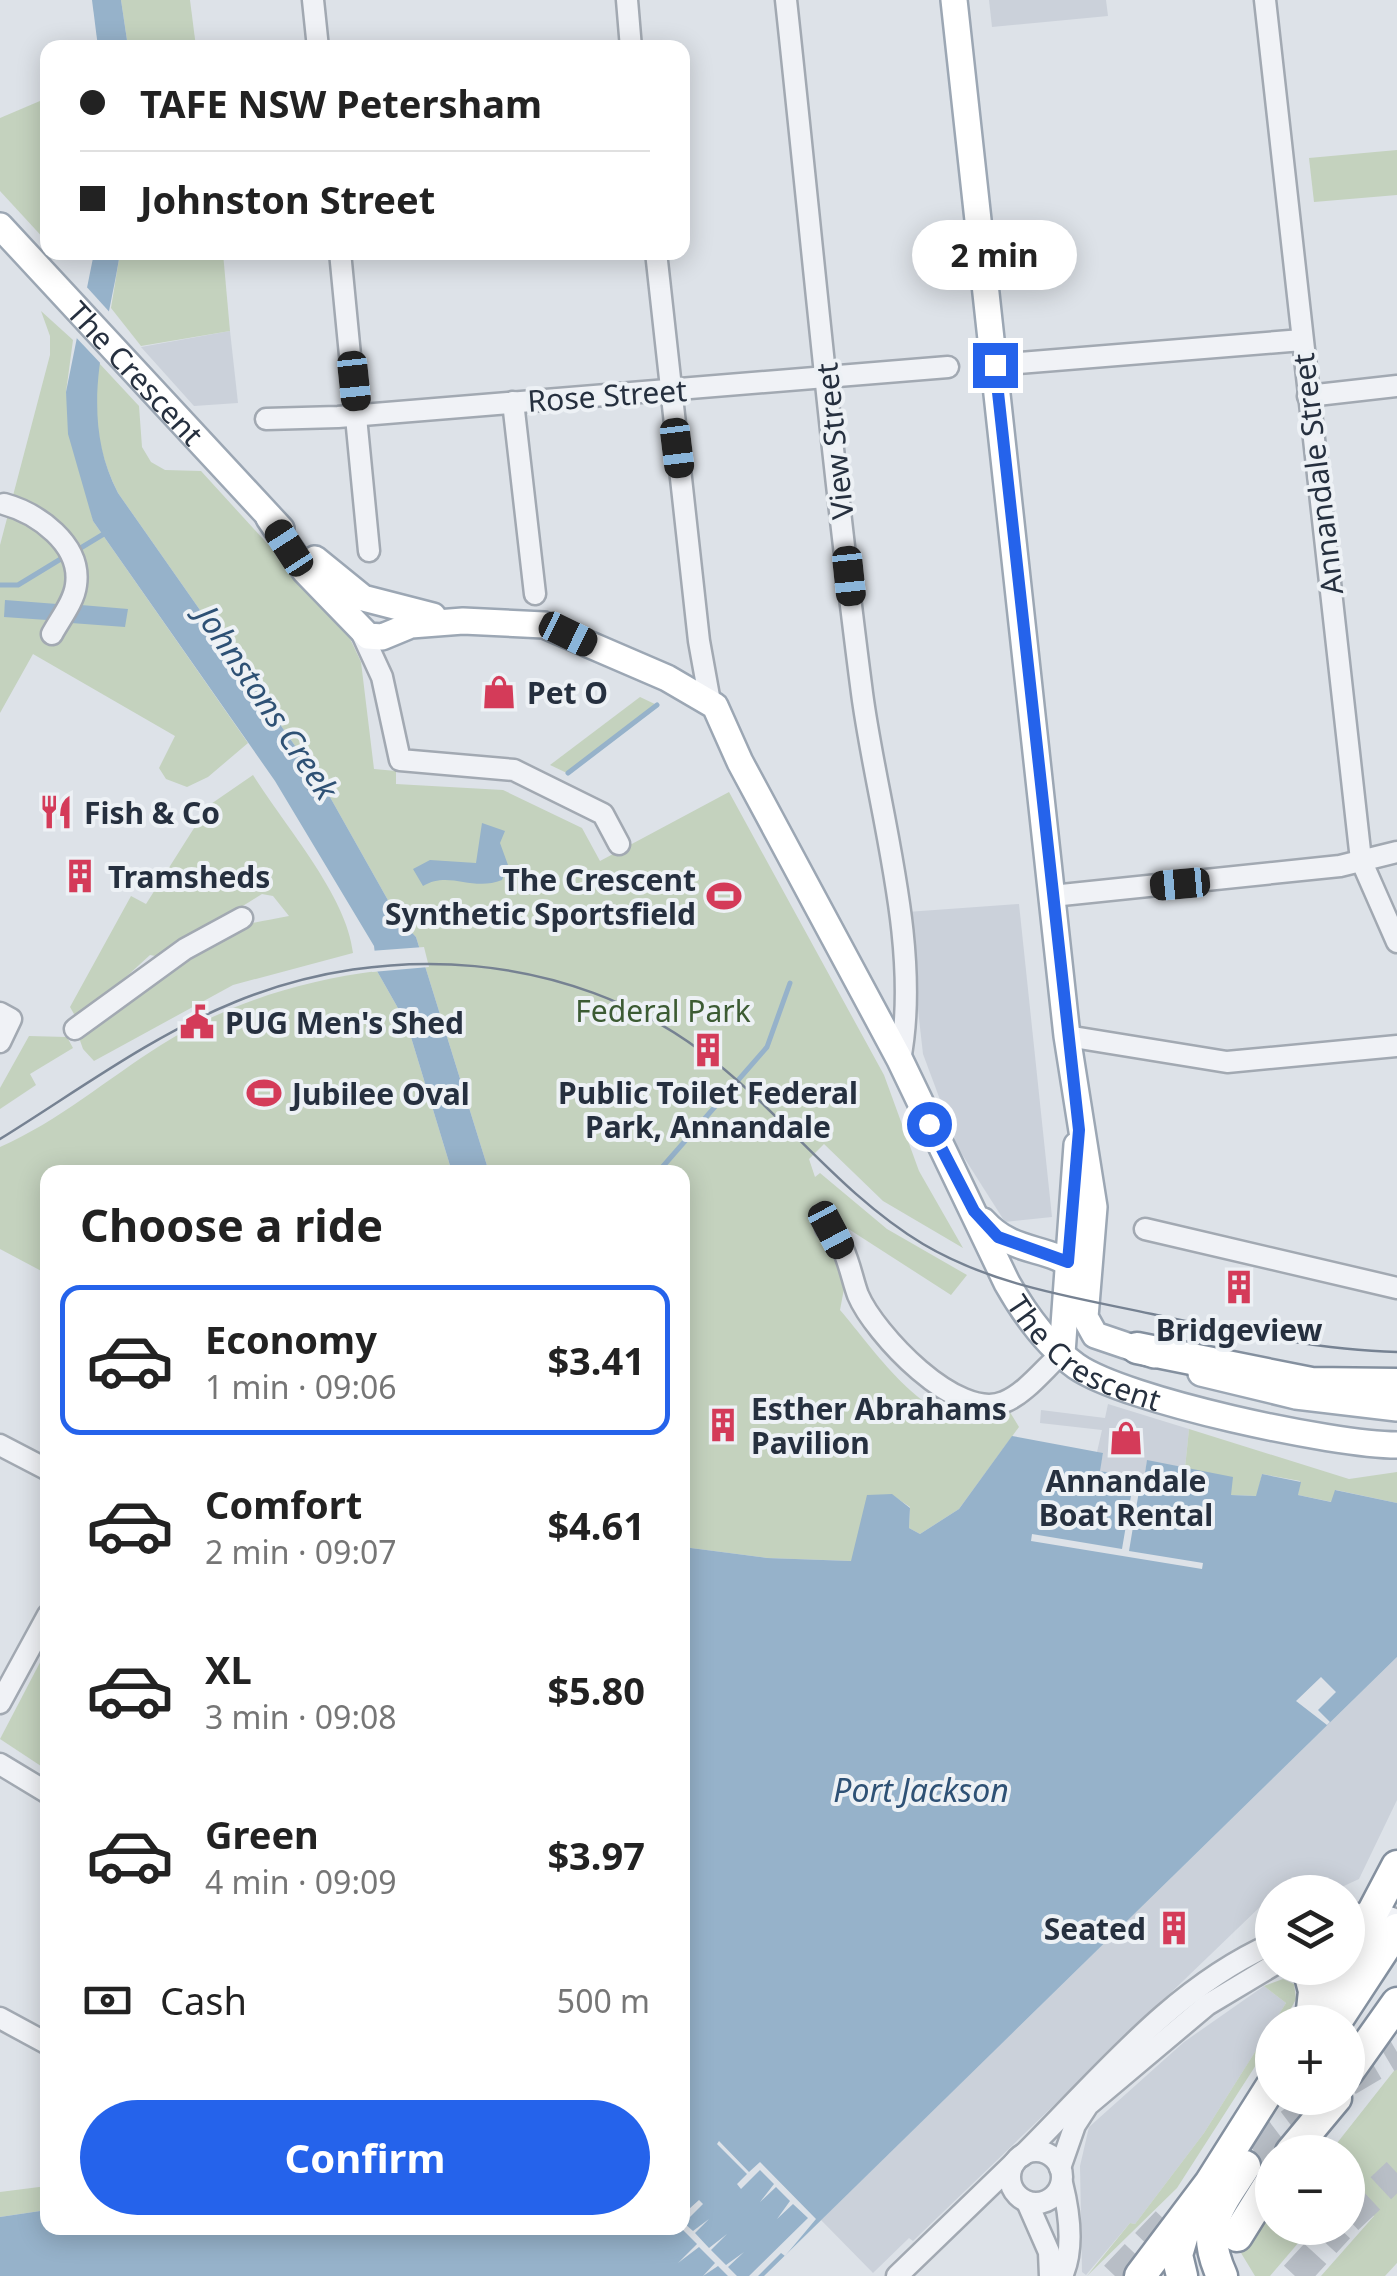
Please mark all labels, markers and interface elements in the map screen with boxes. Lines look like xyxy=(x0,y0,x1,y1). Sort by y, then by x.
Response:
text: TAFE NSW Petersham xyxy=(140,77,542,129)
text: Johnston Street xyxy=(140,173,435,225)
callout: 2 min xyxy=(912,220,1078,290)
text: 2 min xyxy=(950,233,1039,276)
street label: The Crescent xyxy=(59,292,213,454)
route end xyxy=(973,343,1018,388)
car xyxy=(336,350,372,412)
street label: Annandale Street xyxy=(1282,351,1352,597)
street label: View Street xyxy=(805,361,863,521)
street label: Rose Street xyxy=(526,369,688,421)
car xyxy=(658,416,696,480)
car xyxy=(260,515,318,581)
car xyxy=(831,545,867,607)
water label: Johnstons Creek xyxy=(184,592,350,808)
car xyxy=(534,607,602,661)
place label: Pet O xyxy=(527,672,608,713)
shop icon: Pet O xyxy=(480,673,518,711)
place label: Fish & Co xyxy=(84,792,220,833)
restaurant icon: Fish & Co xyxy=(37,793,75,831)
place label: Tramsheds xyxy=(108,856,270,897)
building icon: Tramsheds xyxy=(61,857,99,895)
place label: The Crescent Synthetic Sportsfield xyxy=(385,859,696,934)
car xyxy=(1149,866,1211,902)
sports icon: The Crescent Synthetic Sportsfield xyxy=(705,877,743,915)
park label: Federal Park xyxy=(575,990,751,1031)
place label: PUG Men's Shed xyxy=(225,1002,464,1043)
public building icon: PUG Men's Shed xyxy=(178,1003,216,1041)
building icon: Public Toilet Federal Park, Annandale xyxy=(689,1031,727,1069)
place label: Public Toilet Federal Park, Annandale xyxy=(558,1072,858,1147)
place label: Jubilee Oval xyxy=(289,1073,470,1114)
sports icon: Jubilee Oval xyxy=(245,1074,283,1112)
route start xyxy=(907,1102,952,1147)
text: Choose a ride xyxy=(80,1194,383,1255)
car xyxy=(804,1196,858,1264)
building icon: Bridgeview xyxy=(1220,1268,1258,1306)
street label: The Crescent xyxy=(998,1286,1166,1420)
place label: Bridgeview xyxy=(1156,1309,1323,1350)
text: Economy xyxy=(205,1313,377,1365)
icon: car xyxy=(85,1315,175,1405)
text: $3.41 xyxy=(547,1334,645,1386)
text: 1 min · 09:06 xyxy=(205,1365,397,1408)
place label: Esther Abrahams Pavilion xyxy=(751,1388,1007,1463)
building icon: Esther Abrahams Pavilion xyxy=(704,1406,742,1444)
shop icon: Annandale Boat Rental xyxy=(1107,1419,1145,1457)
place label: Annandale Boat Rental xyxy=(1039,1460,1213,1535)
text: Comfort xyxy=(205,1478,362,1530)
icon: car xyxy=(85,1480,175,1570)
text: $4.61 xyxy=(547,1499,645,1551)
text: 2 min · 09:07 xyxy=(205,1530,397,1573)
text: XL xyxy=(205,1643,252,1695)
icon: car xyxy=(85,1645,175,1735)
text: $5.80 xyxy=(547,1664,645,1716)
text: 3 min · 09:08 xyxy=(205,1695,397,1738)
water label: Port Jackson xyxy=(833,1768,1009,1811)
text: Green xyxy=(205,1808,319,1860)
icon: car xyxy=(85,1810,175,1900)
text: $3.97 xyxy=(547,1829,645,1881)
text: 4 min · 09:09 xyxy=(205,1860,397,1903)
map controls xyxy=(1255,1875,1365,2245)
button: layers xyxy=(1255,1875,1365,1985)
place label: Seated xyxy=(1044,1908,1146,1949)
building icon: Seated xyxy=(1155,1909,1193,1947)
icon: cash xyxy=(80,1973,135,2028)
text: Cash xyxy=(160,1974,247,2026)
text: 500 m xyxy=(557,1979,650,2022)
button: + xyxy=(1255,2005,1365,2115)
button: Confirm xyxy=(80,2100,650,2215)
button: − xyxy=(1255,2135,1365,2245)

